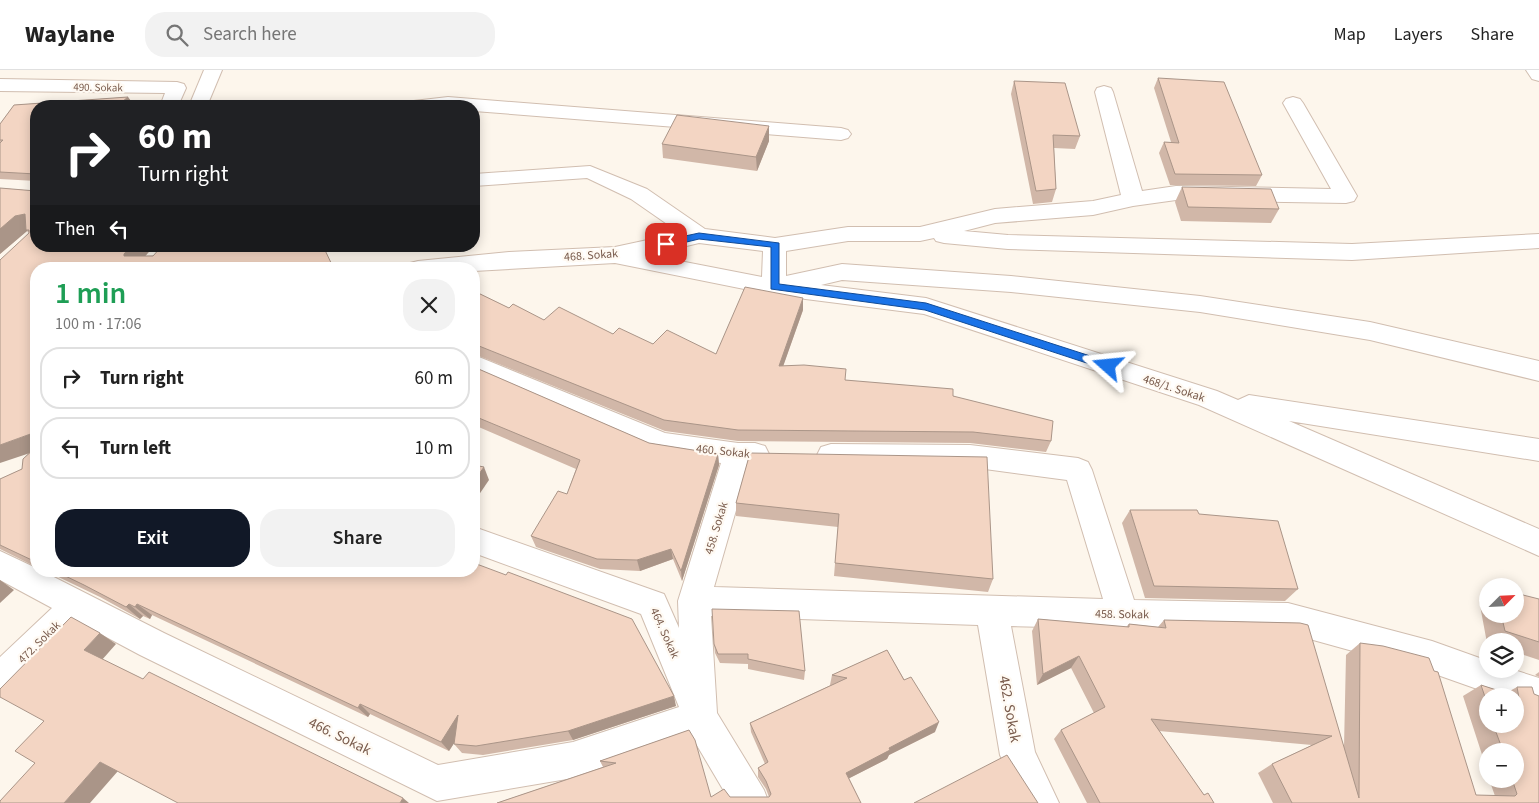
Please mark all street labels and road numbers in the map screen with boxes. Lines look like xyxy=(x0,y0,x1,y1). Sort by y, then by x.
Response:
street label: 490. Sokak xyxy=(73,80,123,95)
street label: 468. Sokak xyxy=(563,245,619,266)
street label: 468/1. Sokak xyxy=(1141,370,1207,406)
street label: 460. Sokak xyxy=(695,440,751,463)
street label: 458. Sokak xyxy=(700,500,733,556)
street label: 464. Sokak xyxy=(646,605,683,661)
street label: 458. Sokak xyxy=(1095,606,1149,623)
street label: 472. Sokak xyxy=(14,617,64,667)
street label: 462. Sokak xyxy=(993,674,1026,745)
street label: 466. Sokak xyxy=(305,712,375,761)

